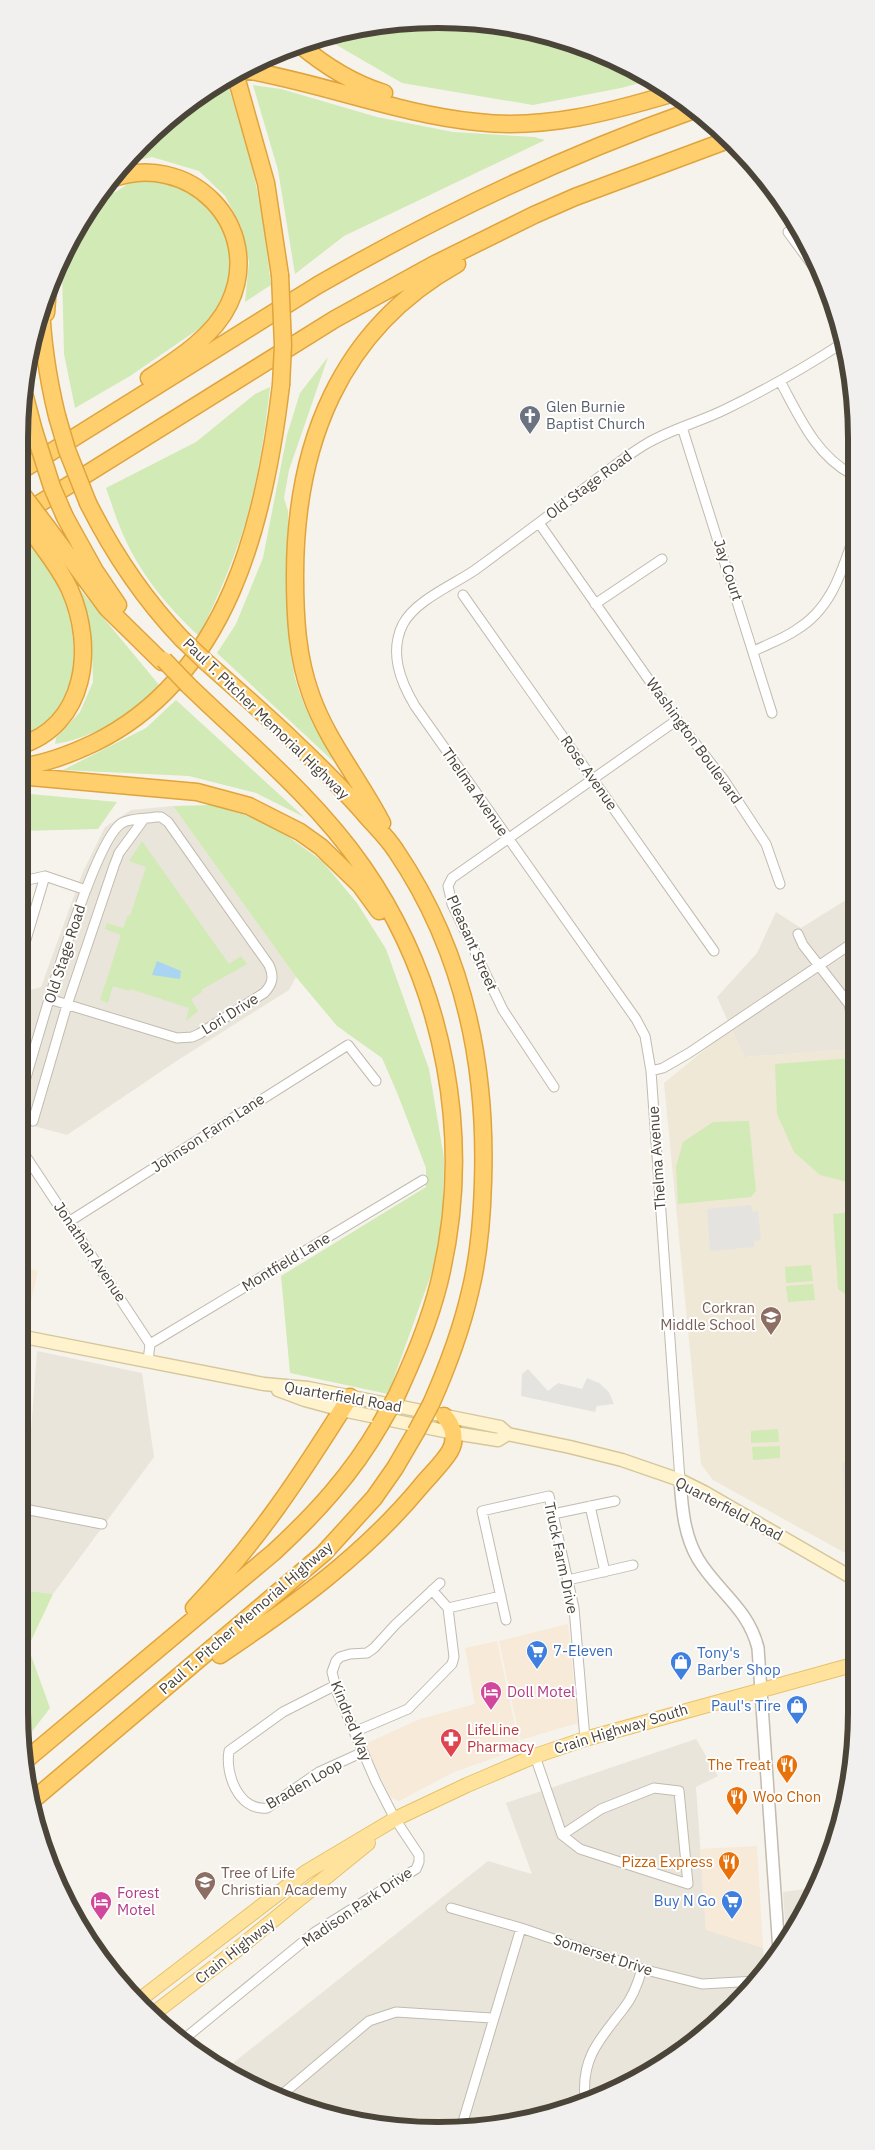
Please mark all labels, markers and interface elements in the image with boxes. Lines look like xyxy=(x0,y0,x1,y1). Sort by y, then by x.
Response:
place label: Glen Burnie Baptist Church xyxy=(546,397,645,433)
church icon: Glen Burnie Baptist Church xyxy=(518,404,542,435)
street label: Old Stage Road xyxy=(542,446,636,523)
street label: Jay Court xyxy=(710,537,747,603)
street label: Paul T. Pitcher Memorial Highway xyxy=(179,634,354,804)
street label: Washington Boulevard xyxy=(642,674,747,807)
street label: Rose Avenue xyxy=(557,732,622,814)
street label: Thelma Avenue xyxy=(438,744,513,840)
street label: Pleasant Street xyxy=(443,892,502,994)
street label: Old Stage Road xyxy=(40,902,89,1006)
street label: Lori Drive xyxy=(198,989,262,1038)
street label: Johnson Farm Lane xyxy=(148,1089,268,1176)
street label: Thelma Avenue xyxy=(643,1105,670,1211)
street label: Jonathan Avenue xyxy=(50,1198,131,1305)
street label: Montfield Lane xyxy=(238,1228,333,1295)
place label: Corkran Middle School xyxy=(660,1298,755,1334)
school or university icon: Corkran Middle School xyxy=(759,1305,783,1336)
street label: Quarterfield Road xyxy=(283,1377,403,1416)
street label: Quarterfield Road xyxy=(672,1472,786,1545)
street label: Truck Farm Drive xyxy=(540,1500,583,1615)
street label: Paul T. Pitcher Memorial Highway xyxy=(155,1537,337,1698)
supermarket icon: 7-Eleven xyxy=(525,1639,549,1670)
place label: 7-Eleven xyxy=(553,1641,613,1660)
place label: Tony's Barber Shop xyxy=(697,1643,781,1679)
shop icon: Tony's Barber Shop xyxy=(669,1650,693,1681)
street label: Kindred Way xyxy=(327,1678,376,1764)
hotel icon: Doll Motel xyxy=(479,1680,503,1711)
place label: Doll Motel xyxy=(507,1682,575,1701)
shop icon: Paul's Tire xyxy=(785,1694,809,1725)
place label: Paul's Tire xyxy=(711,1696,781,1715)
street label: Crain Highway South xyxy=(552,1699,690,1758)
place label: LifeLine Pharmacy xyxy=(467,1720,535,1756)
pharmacy icon: LifeLine Pharmacy xyxy=(439,1727,463,1758)
restaurant icon: The Treat xyxy=(775,1753,799,1784)
street label: Braden Loop xyxy=(262,1754,345,1813)
place label: The Treat xyxy=(707,1755,771,1774)
restaurant icon: Woo Chon xyxy=(725,1785,749,1816)
place label: Woo Chon xyxy=(753,1787,821,1806)
restaurant icon: Pizza Express xyxy=(717,1850,741,1881)
place label: Pizza Express xyxy=(621,1852,713,1871)
place label: Tree of Life Christian Academy xyxy=(221,1863,347,1899)
street label: Madison Park Drive xyxy=(298,1863,416,1951)
school or university icon: Tree of Life Christian Academy xyxy=(193,1870,217,1901)
place label: Forest Motel xyxy=(117,1883,160,1919)
supermarket icon: Buy N Go xyxy=(720,1889,744,1920)
hotel icon: Forest Motel xyxy=(89,1890,113,1921)
place label: Buy N Go xyxy=(654,1891,716,1910)
street label: Crain Highway xyxy=(191,1913,279,1988)
street label: Somerset Drive xyxy=(551,1930,655,1979)

